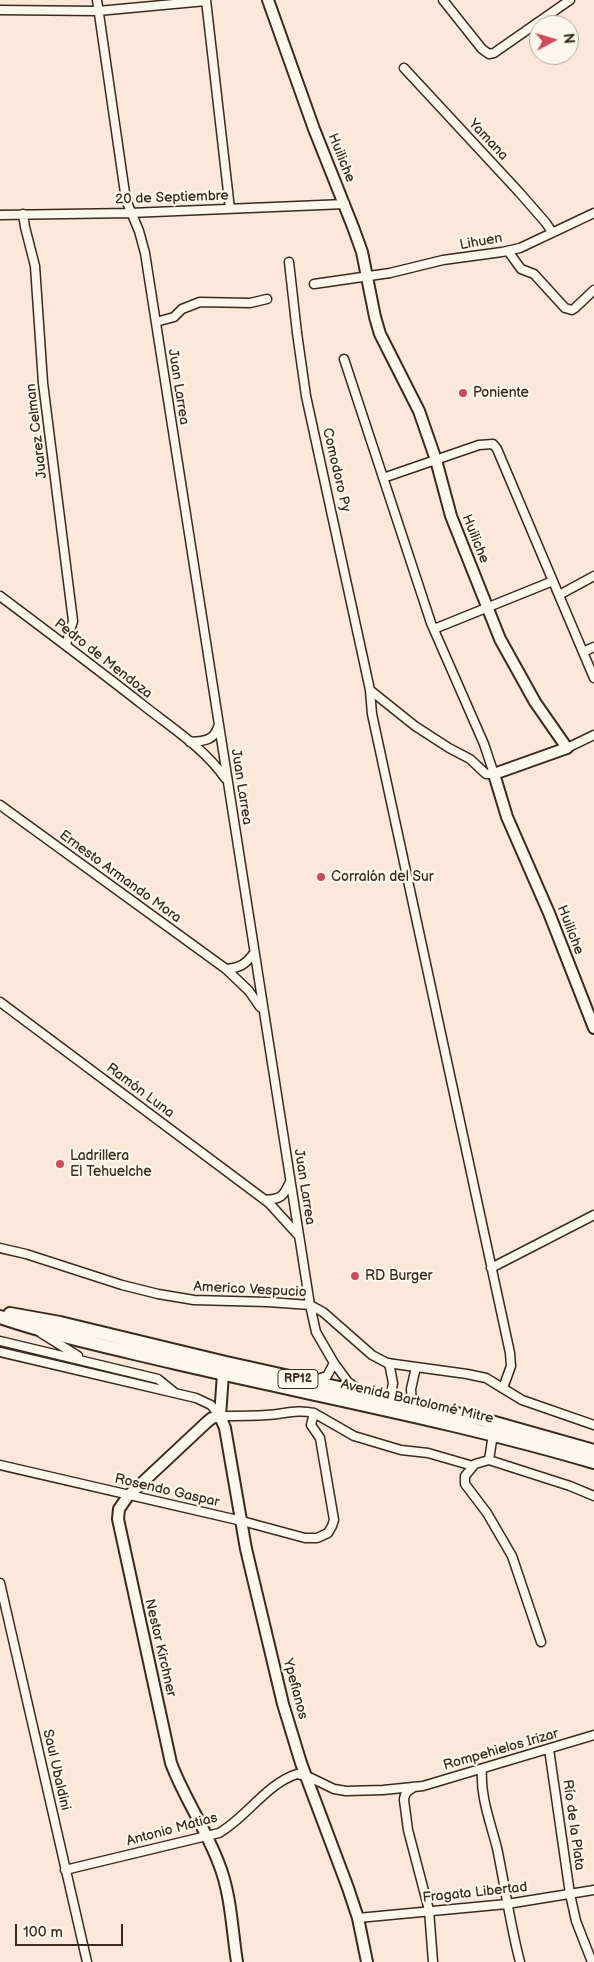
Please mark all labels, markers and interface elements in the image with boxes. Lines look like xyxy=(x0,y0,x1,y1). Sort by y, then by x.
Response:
north arrow xyxy=(529,15,579,65)
text: N xyxy=(559,32,577,45)
street label: Yamana xyxy=(465,116,511,164)
street label: Huiliche xyxy=(324,131,358,185)
street label: 20 de Septiembre xyxy=(115,188,229,208)
street label: Lihuen xyxy=(458,230,504,254)
street label: Juan Larrea xyxy=(164,348,192,426)
street label: Juarez Celman xyxy=(23,383,51,479)
place label: Poniente xyxy=(473,385,529,401)
marker: Poniente xyxy=(457,387,469,399)
street label: Comodoro Py xyxy=(318,426,354,514)
street label: Huiliche xyxy=(458,512,492,566)
street label: Pedro de Mendoza xyxy=(51,616,155,702)
street label: Juan Larrea xyxy=(227,748,255,826)
street label: Ernesto Armando Mora xyxy=(56,827,184,927)
place label: Corralón del Sur xyxy=(331,869,434,885)
marker: Corralón del Sur xyxy=(315,871,327,883)
street label: Huiliche xyxy=(553,903,587,957)
street label: Ramón Luna xyxy=(103,1060,177,1122)
place label: Ladrillera El Tehuelche xyxy=(70,1148,152,1180)
street label: Juan Larrea xyxy=(290,1148,318,1226)
marker: Ladrillera El Tehuelche xyxy=(54,1158,66,1170)
place label: RD Burger xyxy=(365,1268,433,1284)
marker: RD Burger xyxy=(349,1270,361,1282)
street label: Americo Vespucio xyxy=(193,1279,307,1301)
road number: RP12 xyxy=(278,1370,318,1388)
street label: Avenida Bartolomé Mitre xyxy=(339,1376,495,1428)
street label: Rosendo Gaspar xyxy=(113,1471,221,1511)
street label: Nestor Kirchner xyxy=(141,1597,179,1699)
street label: Ypefianos xyxy=(279,1657,311,1721)
street label: Rompehielos Irizar xyxy=(441,1726,561,1774)
street label: Saul Ubaldini xyxy=(39,1728,73,1812)
street label: Río de la Plata xyxy=(558,1779,588,1871)
street label: Antonio Matias xyxy=(125,1810,219,1850)
street label: Fragata Libertad xyxy=(422,1879,528,1907)
scale bar xyxy=(18,1914,125,1946)
text: 100 m xyxy=(23,1923,63,1942)

